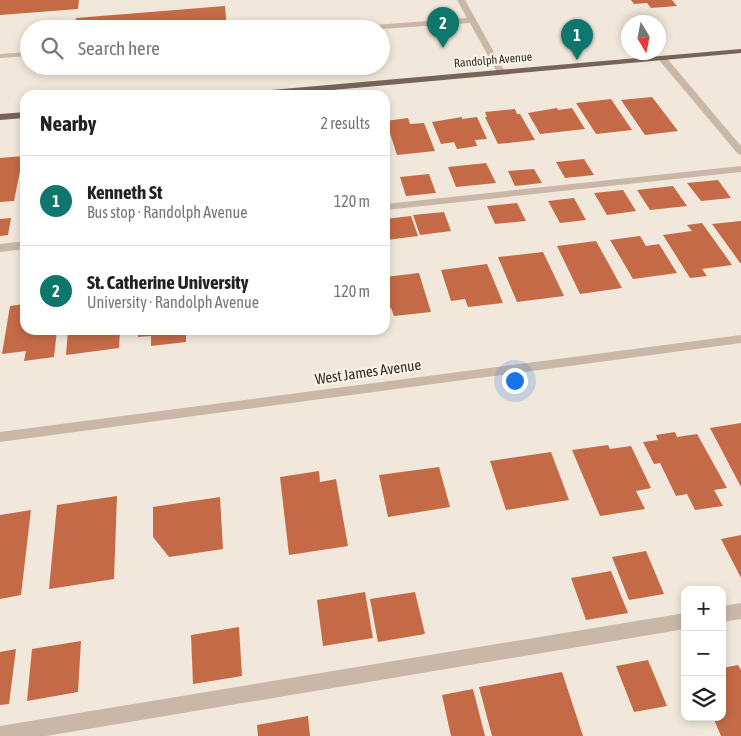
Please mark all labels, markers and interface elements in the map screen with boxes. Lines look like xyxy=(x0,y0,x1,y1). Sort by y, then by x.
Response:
pin: 2 xyxy=(427,7,459,48)
north arrow xyxy=(621,15,666,60)
pin: 1 xyxy=(561,19,593,60)
search box xyxy=(20,20,390,75)
icon: search xyxy=(38,34,66,62)
text: Search here xyxy=(78,37,160,59)
street label: Randolph Avenue xyxy=(453,50,533,70)
text: Nearby xyxy=(40,111,96,135)
text: 2 results xyxy=(320,114,370,132)
text: Kenneth St xyxy=(87,181,162,203)
text: 1 xyxy=(52,192,60,210)
text: 120 m xyxy=(334,192,370,210)
text: Bus stop · Randolph Avenue xyxy=(87,203,248,221)
text: St. Catherine University xyxy=(87,271,249,293)
text: 2 xyxy=(52,282,60,300)
text: 120 m xyxy=(334,282,370,300)
text: University · Randolph Avenue xyxy=(87,293,259,311)
street label: West James Avenue xyxy=(314,356,422,387)
your location xyxy=(502,368,528,394)
map controls xyxy=(681,586,726,721)
button: + xyxy=(681,586,726,631)
button: − xyxy=(681,631,726,676)
button: layers xyxy=(681,676,726,721)

